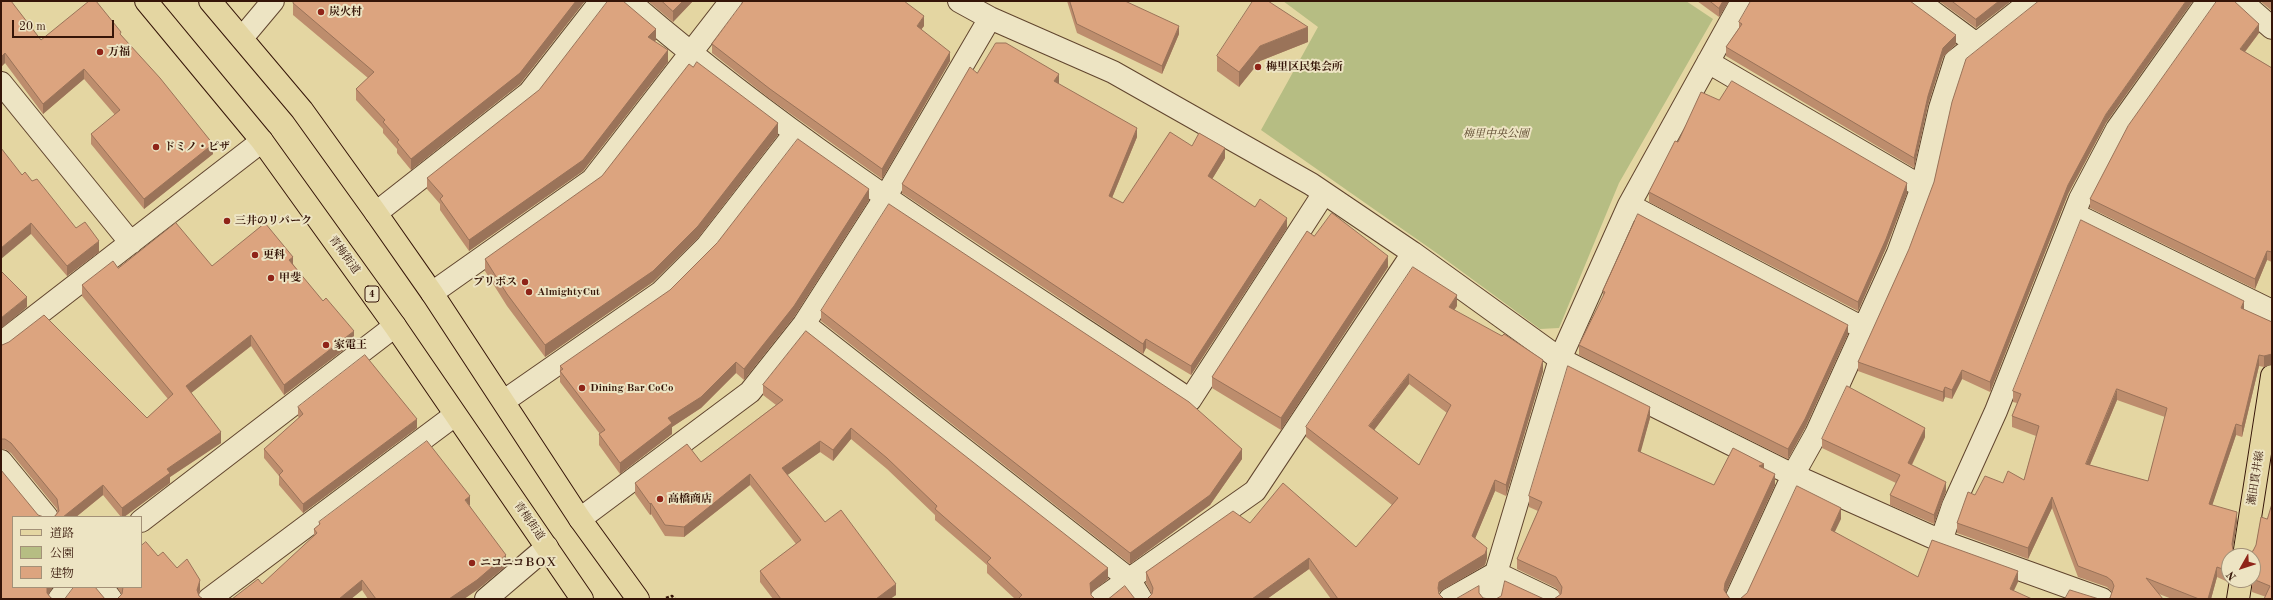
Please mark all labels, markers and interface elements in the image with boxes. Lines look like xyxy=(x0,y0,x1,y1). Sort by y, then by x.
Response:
place label: 炭火村 xyxy=(329,5,362,19)
marker: 炭火村 xyxy=(316,7,326,17)
scale bar xyxy=(14,12,116,38)
text: 20 m xyxy=(19,21,46,33)
place label: 万福 xyxy=(108,45,130,59)
marker: 万福 xyxy=(95,47,105,57)
place label: 梅里区民集会所 xyxy=(1266,60,1343,74)
marker: 梅里区民集会所 xyxy=(1253,62,1263,72)
park label: 梅里中央公園 xyxy=(1463,127,1529,141)
place label: ドミノ・ピザ xyxy=(164,140,230,154)
marker: ドミノ・ピザ xyxy=(151,142,161,152)
place label: 三井のリパーク xyxy=(235,214,312,228)
marker: 三井のリパーク xyxy=(222,216,232,226)
street label: 青梅街道 xyxy=(326,233,362,277)
place label: 更科 xyxy=(263,248,285,262)
marker: 更科 xyxy=(250,250,260,260)
place label: 甲斐 xyxy=(279,271,301,285)
marker: 甲斐 xyxy=(266,273,276,283)
place label: プリポス xyxy=(473,275,517,289)
marker: プリポス xyxy=(520,277,530,287)
place label: AlmightyCut xyxy=(537,285,600,299)
road number: 4 xyxy=(365,286,379,302)
marker: AlmightyCut xyxy=(524,287,534,297)
place label: 家電王 xyxy=(334,338,367,352)
marker: 家電王 xyxy=(321,340,331,350)
place label: Dining Bar CoCo xyxy=(590,381,673,395)
marker: Dining Bar CoCo xyxy=(577,383,587,393)
street label: 瀬田貫井線 xyxy=(2245,450,2267,506)
place label: 高橋商店 xyxy=(668,492,712,506)
marker: 高橋商店 xyxy=(655,494,665,504)
street label: 青梅街道 xyxy=(511,499,547,543)
legend xyxy=(12,516,142,588)
text: 道路 xyxy=(50,528,74,540)
text: 公園 xyxy=(50,548,74,560)
north arrow xyxy=(2221,548,2261,588)
place label: ニコニコＢＯＸ xyxy=(480,556,557,570)
marker: ニコニコＢＯＸ xyxy=(467,558,477,568)
text: 建物 xyxy=(50,568,74,580)
text: N xyxy=(2225,569,2239,582)

